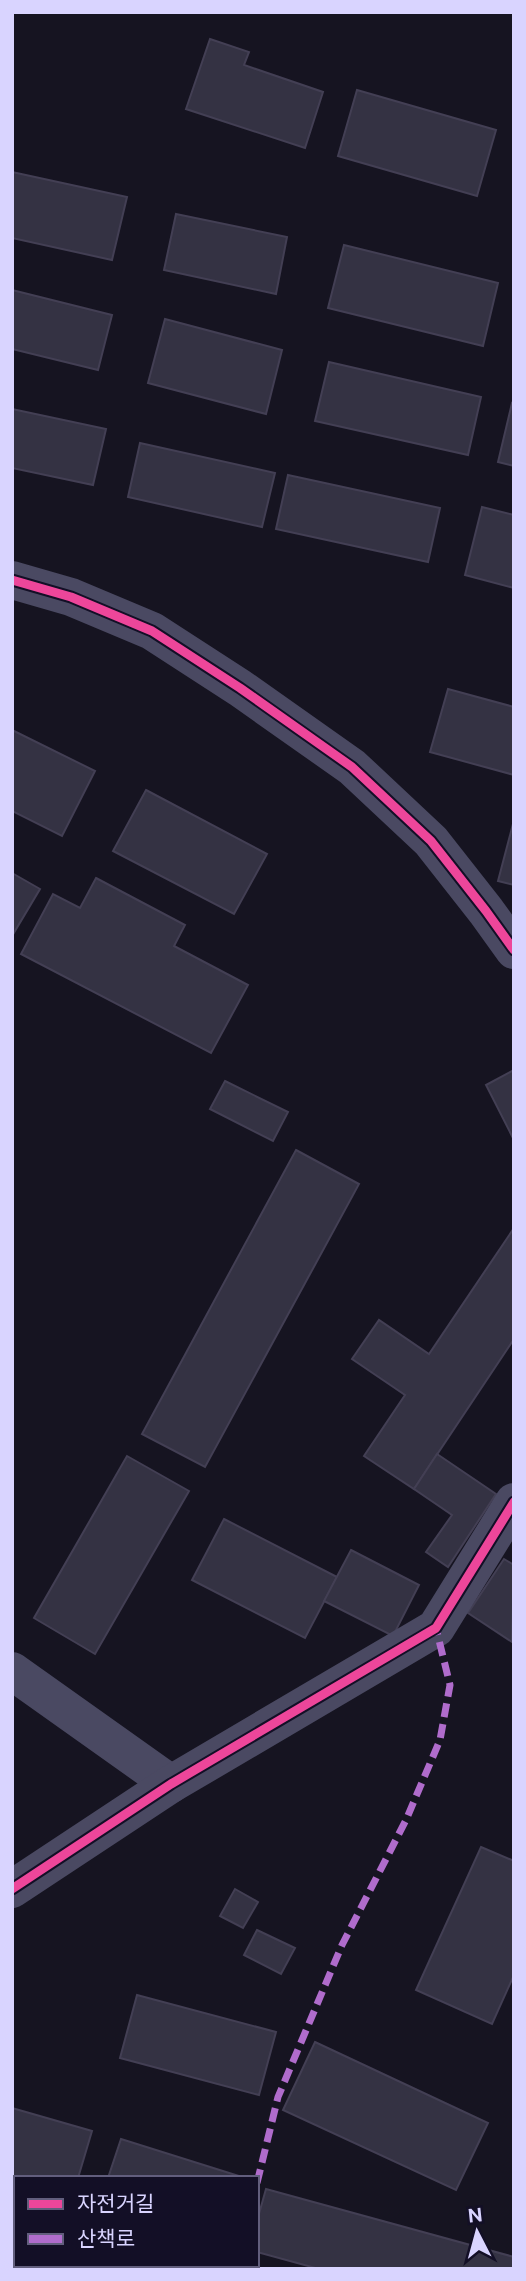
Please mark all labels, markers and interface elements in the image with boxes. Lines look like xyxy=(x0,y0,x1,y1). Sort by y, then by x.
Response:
legend xyxy=(14,2176,259,2267)
text: 자전거길 xyxy=(77,2191,154,2216)
north arrow xyxy=(442,2197,512,2267)
text: N xyxy=(467,2203,484,2227)
text: 산책로 xyxy=(77,2226,135,2251)

